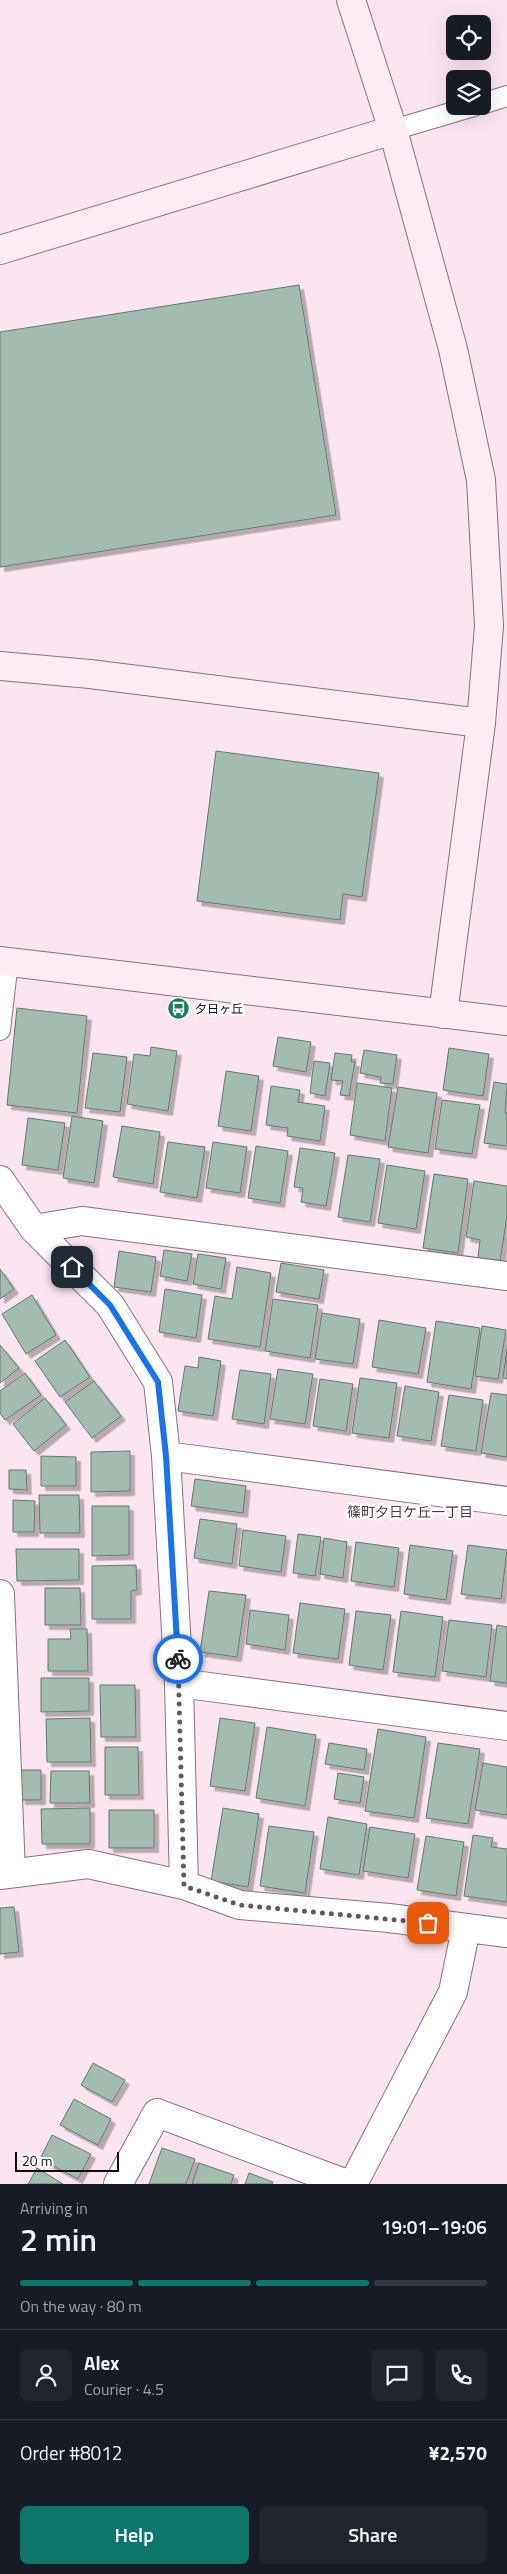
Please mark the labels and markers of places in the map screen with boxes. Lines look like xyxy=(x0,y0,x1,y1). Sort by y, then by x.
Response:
bus stop icon: 夕日ヶ丘 xyxy=(167,996,191,1020)
place label: 夕日ヶ丘 xyxy=(195,999,243,1018)
pin xyxy=(51,1246,93,1288)
pin xyxy=(407,1902,449,1944)

